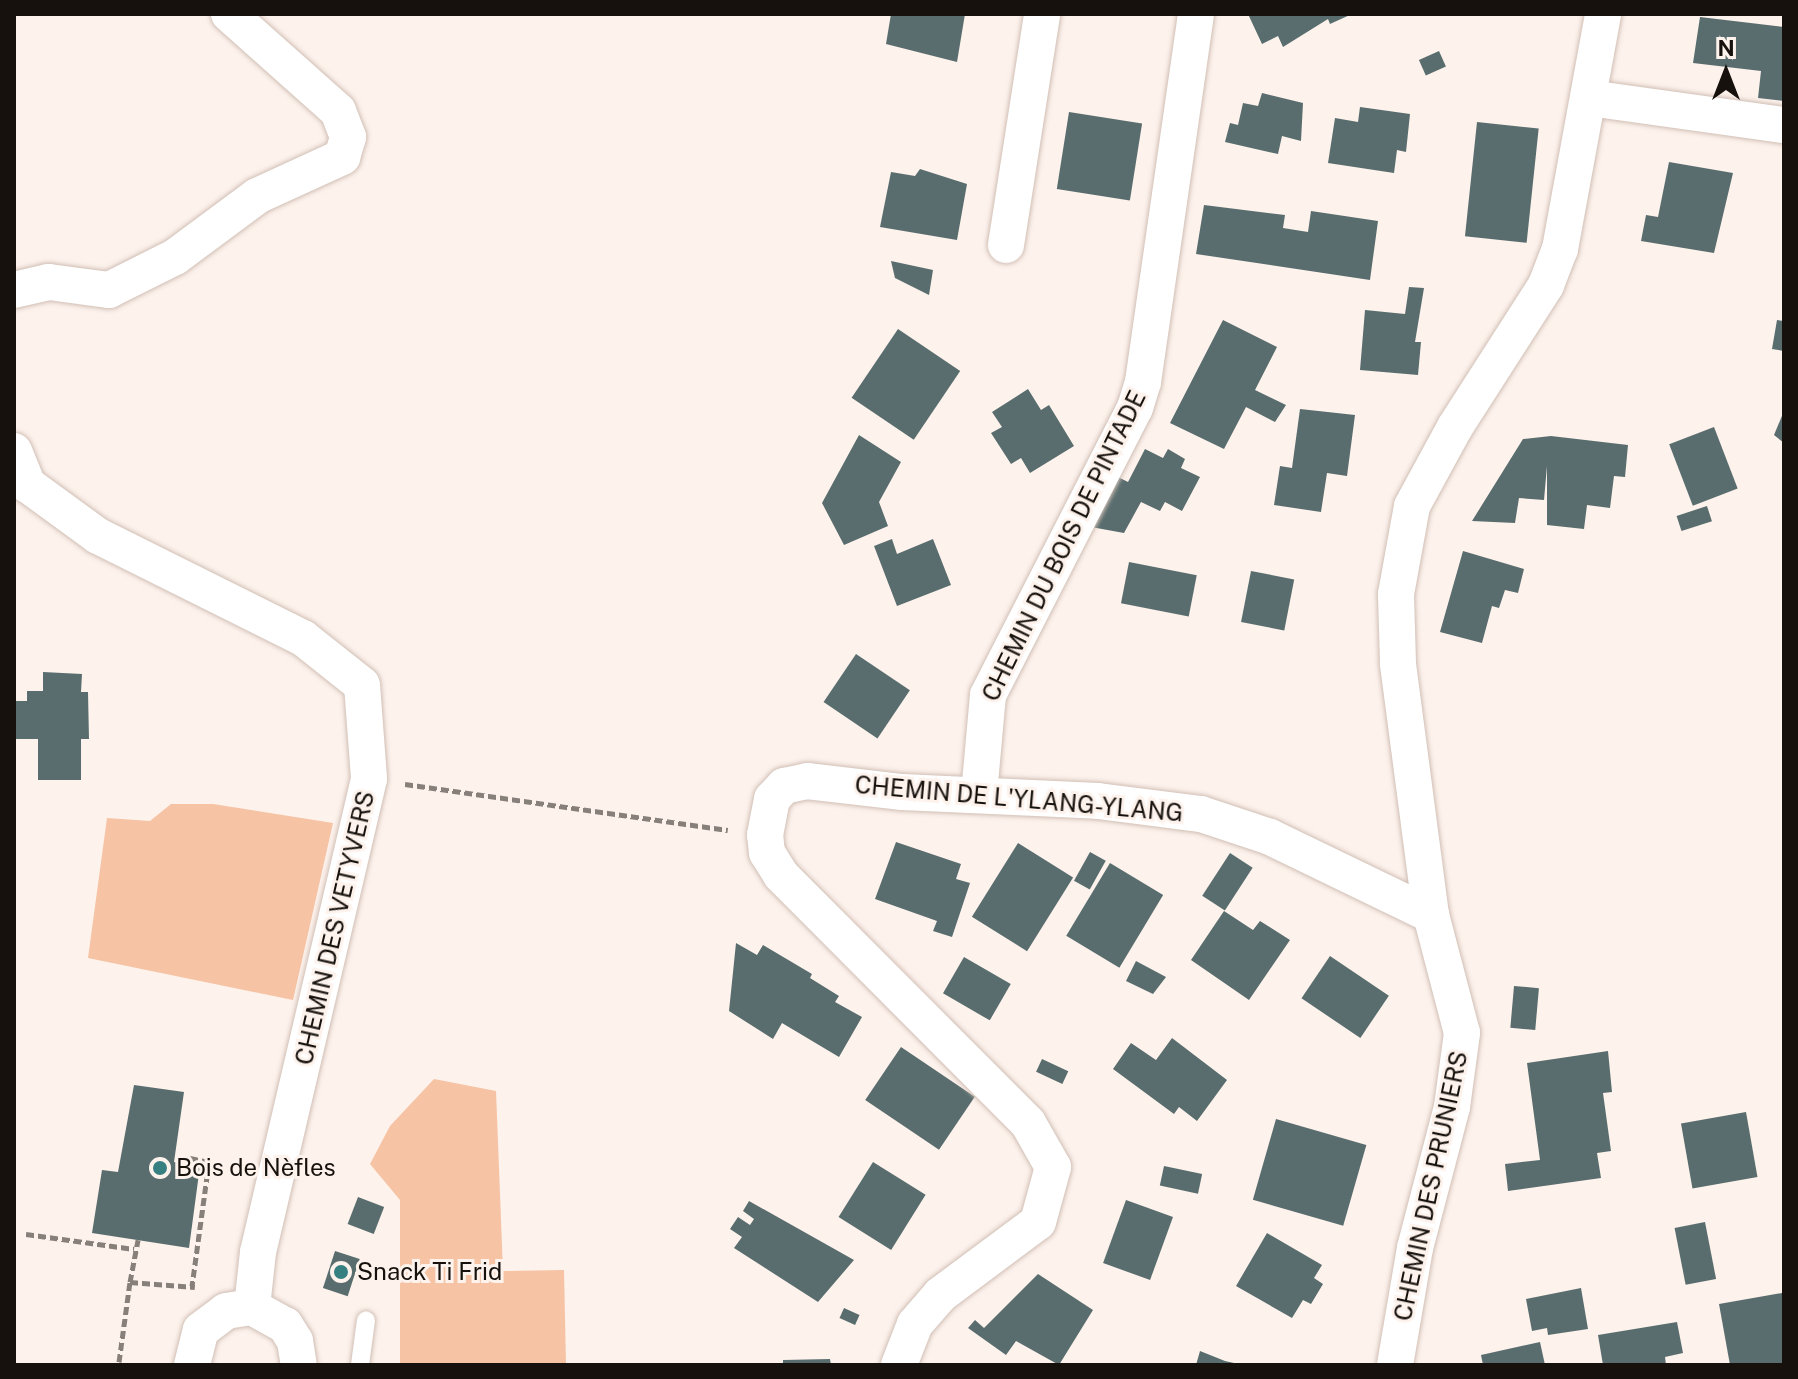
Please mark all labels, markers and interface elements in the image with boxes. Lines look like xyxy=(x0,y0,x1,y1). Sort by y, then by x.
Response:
north arrow xyxy=(1686,32,1766,112)
text: N xyxy=(1717,35,1735,61)
street label: CHEMIN DU BOIS DE PINTADE xyxy=(976,386,1152,706)
street label: CHEMIN DE L'YLANG-YLANG xyxy=(854,770,1184,828)
street label: CHEMIN DES VETYVERS xyxy=(289,788,381,1068)
street label: CHEMIN DES PRUNIERS xyxy=(1388,1048,1474,1324)
place label: Bois de Nèfles xyxy=(176,1154,336,1182)
marker: Bois de Nèfles xyxy=(151,1159,169,1177)
place label: Snack Ti Frid xyxy=(357,1258,502,1286)
marker: Snack Ti Frid xyxy=(332,1263,350,1281)

